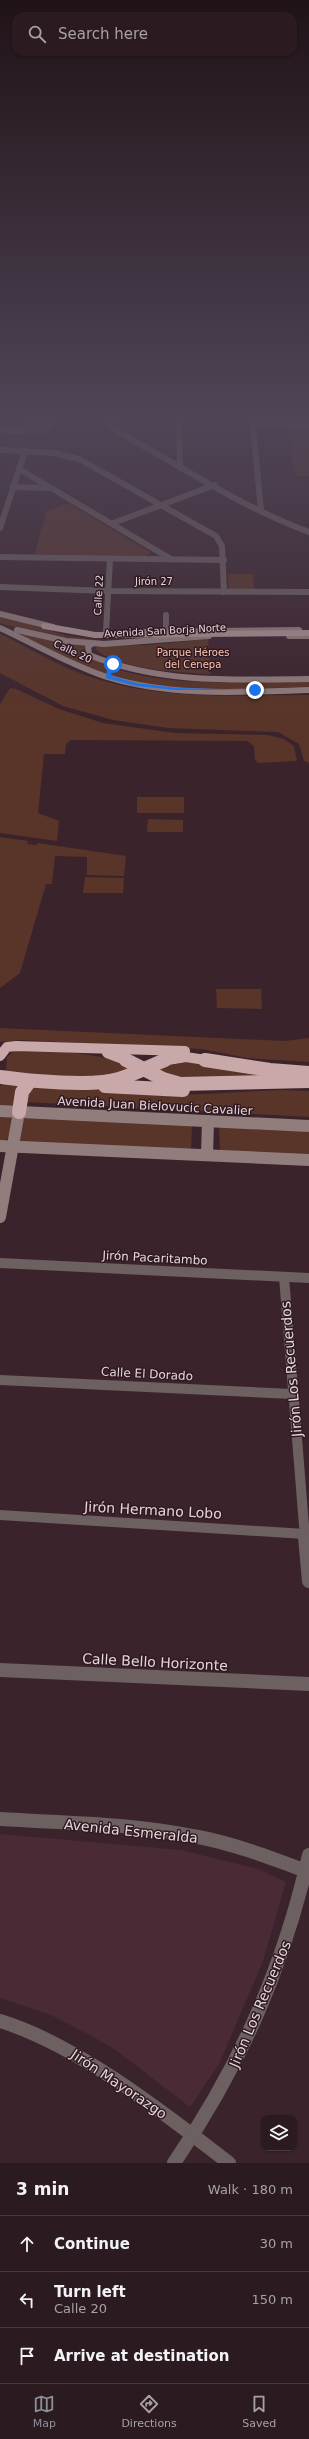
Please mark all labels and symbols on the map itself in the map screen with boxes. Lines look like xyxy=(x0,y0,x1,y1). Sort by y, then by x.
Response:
street label: Calle 22 xyxy=(92,574,105,616)
street label: Jirón 27 xyxy=(134,576,173,587)
street label: Avenida San Borja Norte xyxy=(104,622,226,639)
street label: Calle 20 xyxy=(52,638,94,665)
park label: Parque Héroes del Cenepa xyxy=(157,647,229,670)
route start xyxy=(104,655,122,673)
route end xyxy=(246,681,264,699)
street label: Avenida Juan Bielovucic Cavalier xyxy=(57,1094,253,1118)
street label: Jirón Pacaritambo xyxy=(101,1248,208,1268)
street label: Jirón Los Recuerdos xyxy=(277,1300,305,1439)
street label: Calle El Dorado xyxy=(101,1365,193,1383)
street label: Jirón Hermano Lobo xyxy=(83,1498,222,1522)
street label: Calle Bello Horizonte xyxy=(82,1650,228,1674)
street label: Avenida Esmeralda xyxy=(63,1816,199,1846)
street label: Jirón Los Recuerdos xyxy=(226,1938,294,2071)
street label: Jirón Mayorazgo xyxy=(67,2045,170,2122)

